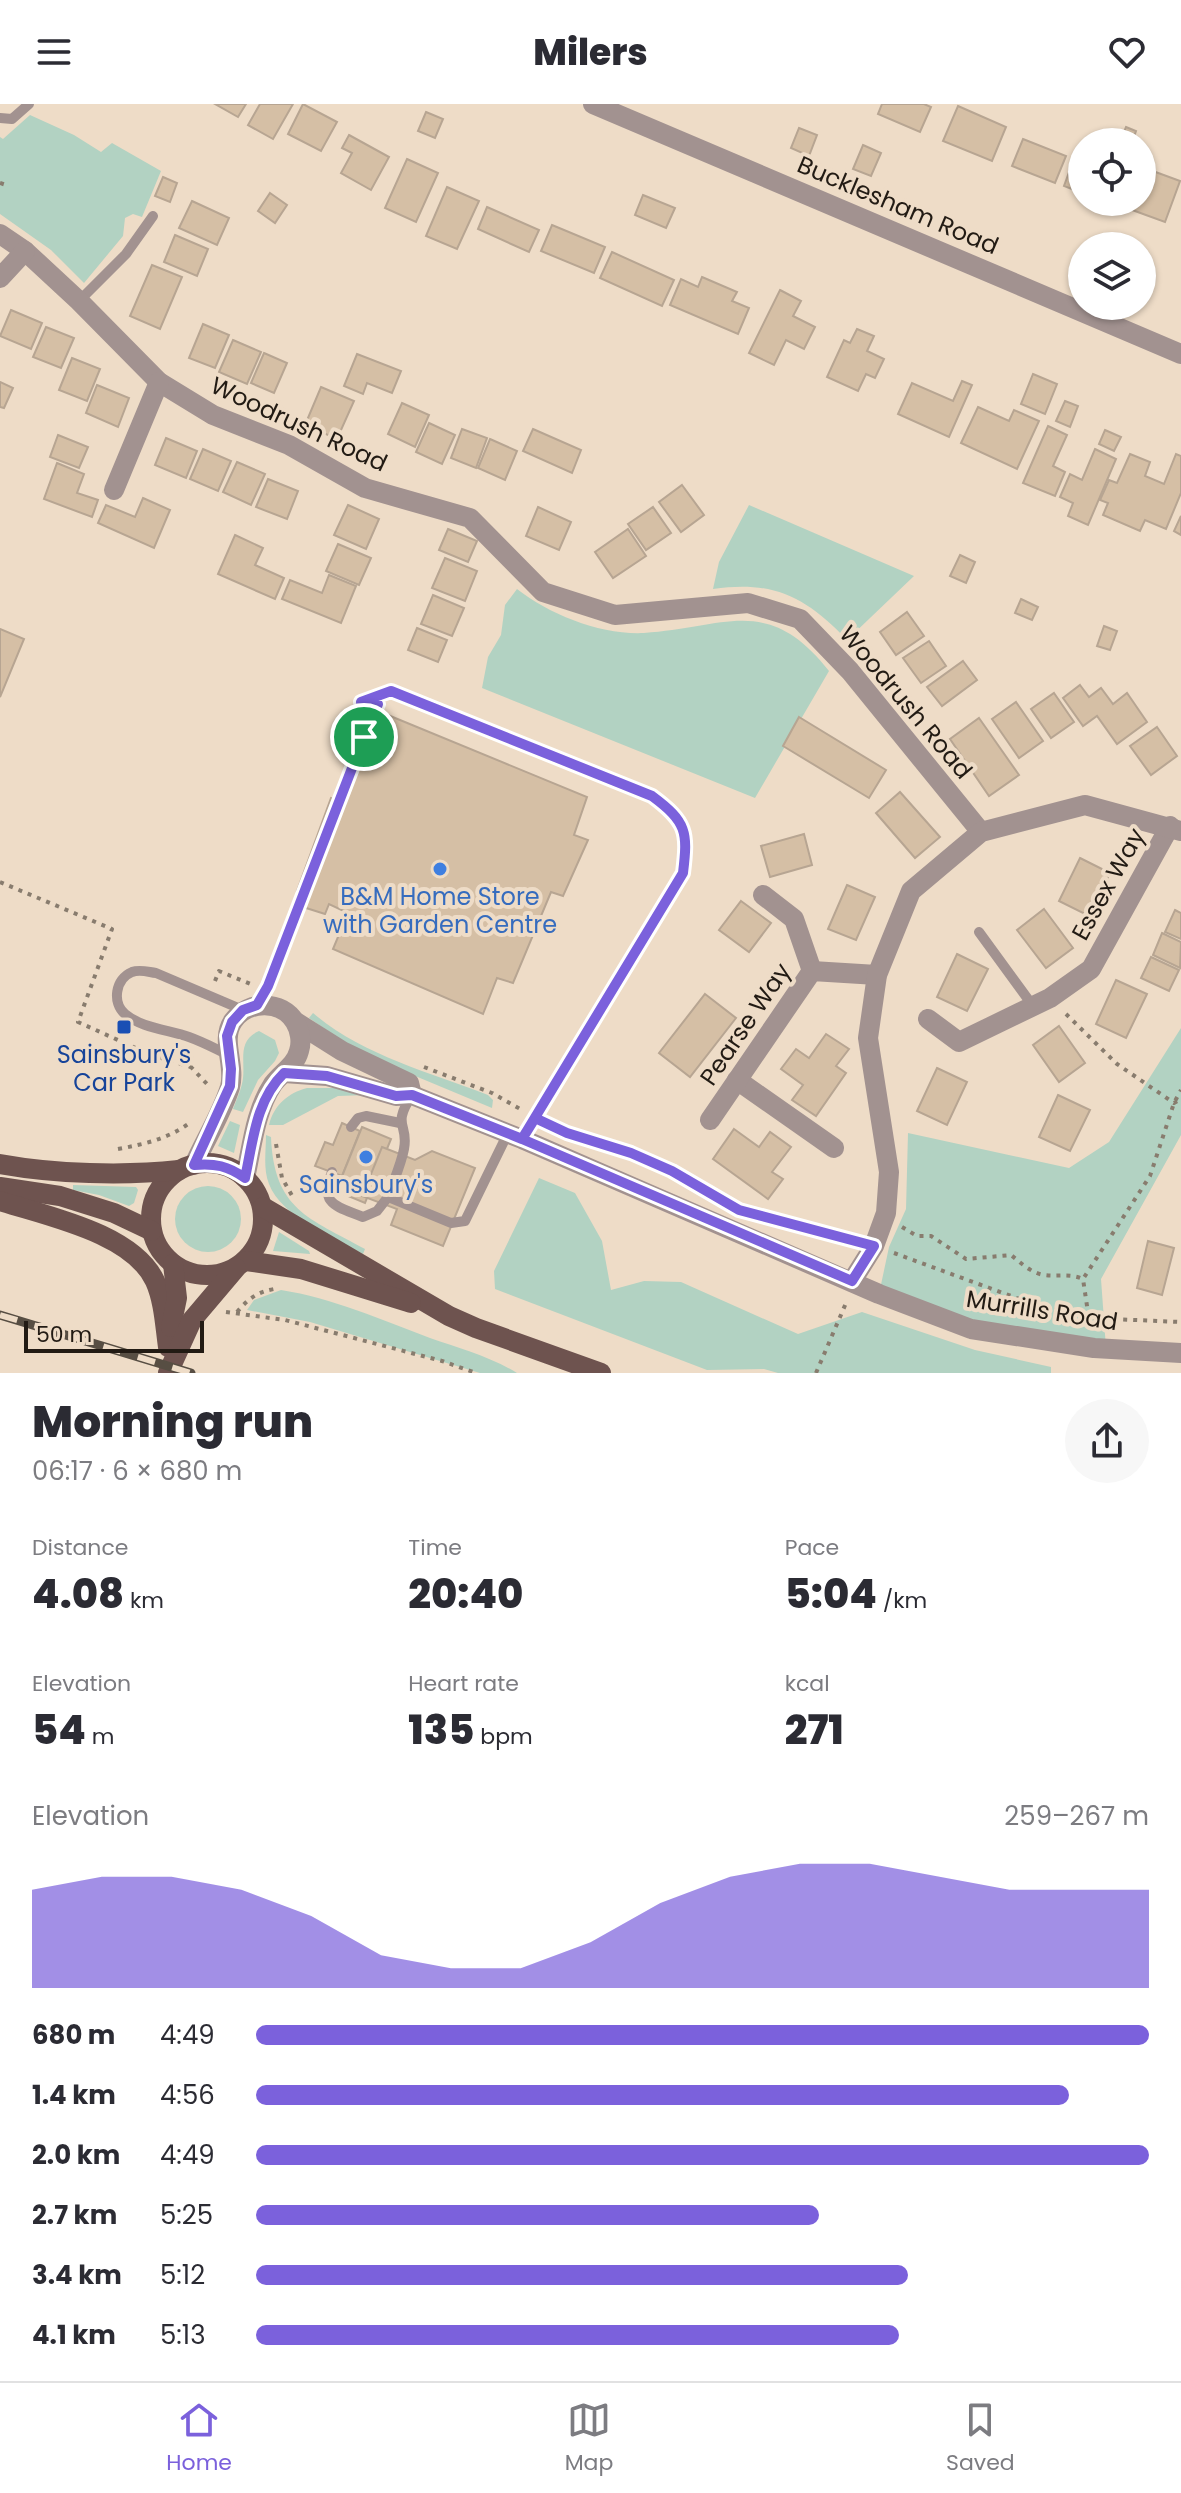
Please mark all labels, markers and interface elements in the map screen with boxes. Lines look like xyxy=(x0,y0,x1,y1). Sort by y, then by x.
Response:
text: Milers xyxy=(533,27,648,78)
icon: menu xyxy=(32,30,76,74)
icon: heart xyxy=(1105,30,1149,74)
map controls xyxy=(1068,128,1156,320)
button: locate xyxy=(1068,128,1156,216)
street label: Bucklesham Road xyxy=(792,148,1004,262)
button: layers xyxy=(1068,232,1156,320)
street label: Woodrush Road xyxy=(205,369,393,479)
street label: Woodrush Road xyxy=(832,618,980,786)
pin xyxy=(330,703,398,771)
icon: arrive xyxy=(342,715,386,759)
street label: Essex Way xyxy=(1064,822,1153,946)
marker: B&M Home Store with Garden Centre xyxy=(431,860,449,878)
place label: B&M Home Store with Garden Centre xyxy=(323,880,557,941)
street label: Pearse Way xyxy=(692,956,798,1092)
marker: Sainsbury's Car Park xyxy=(115,1018,133,1036)
place label: Sainsbury's Car Park xyxy=(57,1038,191,1099)
marker: Sainsbury's xyxy=(357,1148,375,1166)
place label: Sainsbury's xyxy=(299,1168,433,1201)
street label: Murrills Road xyxy=(964,1282,1120,1338)
scale bar xyxy=(24,1317,204,1353)
text: 50 m xyxy=(36,1319,92,1350)
text: Morning run xyxy=(32,1391,313,1452)
button: share xyxy=(1065,1399,1149,1483)
text: 06:17 · 6 × 680 m xyxy=(32,1453,242,1489)
text: Distance xyxy=(32,1532,128,1563)
text: Time xyxy=(408,1532,462,1563)
text: Pace xyxy=(785,1532,839,1563)
text: 4.08 xyxy=(32,1566,124,1622)
text: 20:40 xyxy=(408,1566,523,1622)
text: 5:04 xyxy=(785,1566,877,1622)
text: km xyxy=(124,1585,164,1616)
text: /km xyxy=(877,1585,927,1616)
text: Elevation xyxy=(32,1668,131,1699)
text: Heart rate xyxy=(408,1668,519,1699)
text: kcal xyxy=(785,1668,830,1699)
text: 54 xyxy=(32,1702,86,1758)
text: 135 xyxy=(408,1702,474,1758)
text: 271 xyxy=(785,1702,844,1758)
text: m xyxy=(86,1721,114,1752)
text: bpm xyxy=(474,1721,533,1752)
text: Elevation xyxy=(32,1798,149,1834)
text: 259–267 m xyxy=(1004,1798,1149,1834)
text: 680 m xyxy=(32,2017,115,2053)
text: 4:49 xyxy=(160,2017,215,2053)
text: 1.4 km xyxy=(32,2077,116,2113)
text: 4:56 xyxy=(160,2077,215,2113)
text: 2.0 km xyxy=(32,2137,120,2173)
text: 4:49 xyxy=(160,2137,215,2173)
text: 2.7 km xyxy=(32,2197,117,2233)
text: 5:25 xyxy=(160,2197,213,2233)
text: 3.4 km xyxy=(32,2257,122,2293)
text: 5:12 xyxy=(160,2257,205,2293)
text: 4.1 km xyxy=(32,2317,116,2353)
text: 5:13 xyxy=(160,2317,206,2353)
tab: Home xyxy=(166,2398,232,2479)
tab: Map xyxy=(565,2398,613,2479)
tab: Saved xyxy=(946,2398,1015,2479)

